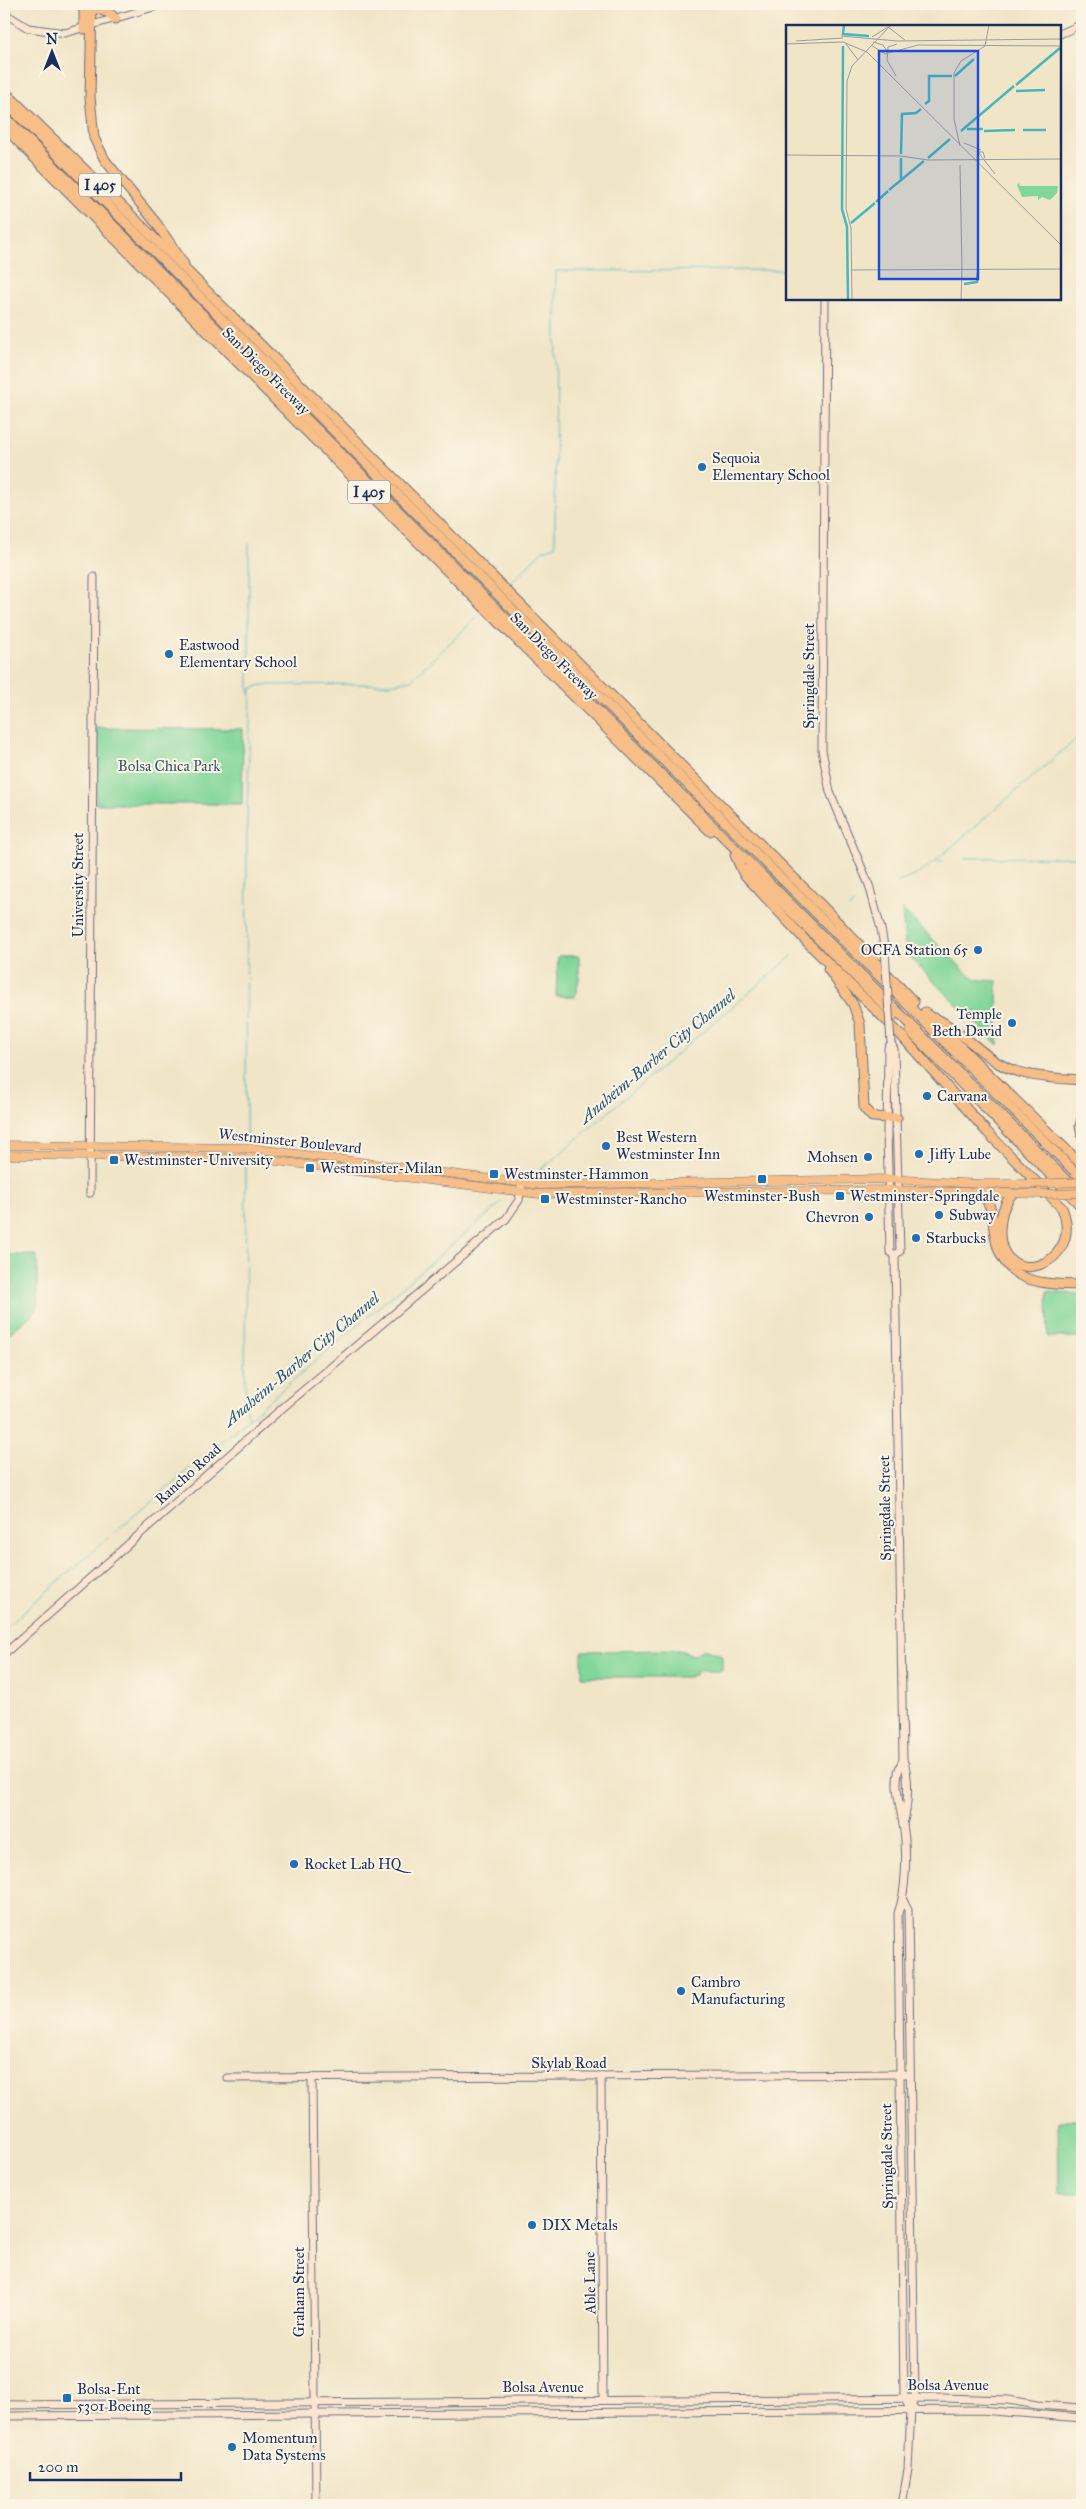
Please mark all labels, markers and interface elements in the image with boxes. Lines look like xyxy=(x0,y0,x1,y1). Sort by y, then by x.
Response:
inset map xyxy=(786,25,1061,300)
north arrow xyxy=(28,28,78,78)
text: N xyxy=(46,31,58,48)
road number: I 405 xyxy=(79,174,121,196)
street label: San Diego Freeway xyxy=(218,323,314,419)
place label: Sequoia Elementary School xyxy=(712,449,831,484)
marker: Sequoia Elementary School xyxy=(696,461,708,473)
road number: I 405 xyxy=(348,481,390,504)
street label: San Diego Freeway xyxy=(506,608,602,704)
street label: Springdale Street xyxy=(800,623,818,729)
place label: Eastwood Elementary School xyxy=(179,636,298,671)
marker: Eastwood Elementary School xyxy=(163,648,175,660)
park label: Bolsa Chica Park xyxy=(118,757,220,775)
street label: University Street xyxy=(69,832,87,937)
place label: OCFA Station 65 xyxy=(861,941,968,959)
marker: OCFA Station 65 xyxy=(972,944,984,956)
water label: Anaheim-Barber City Channel xyxy=(574,984,741,1129)
place label: Temple Beth David xyxy=(932,1005,1002,1040)
marker: Temple Beth David xyxy=(1006,1017,1018,1029)
place label: Carvana xyxy=(937,1087,988,1105)
marker: Carvana xyxy=(921,1090,933,1102)
street label: Westminster Boulevard xyxy=(218,1125,363,1158)
place label: Best Western Westminster Inn xyxy=(616,1128,720,1163)
marker: Best Western Westminster Inn xyxy=(600,1140,612,1152)
place label: Jiffy Lube xyxy=(927,1145,991,1164)
place label: Mohsen xyxy=(807,1148,858,1166)
marker: Jiffy Lube xyxy=(913,1148,925,1160)
place label: Westminster-University xyxy=(124,1151,274,1169)
marker: Mohsen xyxy=(862,1151,874,1163)
marker: Westminster-University xyxy=(108,1154,120,1166)
place label: Westminster-Milan xyxy=(320,1159,442,1177)
marker: Westminster-Milan xyxy=(304,1162,316,1174)
place label: Westminster-Hammon xyxy=(504,1165,649,1183)
marker: Westminster-Hammon xyxy=(488,1168,500,1180)
marker: Westminster-Bush xyxy=(756,1173,768,1185)
place label: Westminster-Bush xyxy=(704,1187,821,1205)
place label: Westminster-Springdale xyxy=(850,1187,999,1205)
place label: Westminster-Rancho xyxy=(555,1190,687,1208)
marker: Westminster-Springdale xyxy=(834,1190,846,1202)
marker: Westminster-Rancho xyxy=(539,1193,551,1205)
place label: Subway xyxy=(949,1206,997,1224)
place label: Chevron xyxy=(806,1208,859,1226)
marker: Subway xyxy=(933,1209,945,1221)
marker: Chevron xyxy=(863,1211,875,1223)
place label: Starbucks xyxy=(926,1229,986,1247)
marker: Starbucks xyxy=(910,1232,922,1244)
water label: Anaheim-Barber City Channel xyxy=(218,1287,385,1432)
street label: Rancho Road xyxy=(151,1439,225,1508)
street label: Springdale Street xyxy=(875,1454,895,1561)
place label: Rocket Lab HQ xyxy=(304,1855,412,1873)
marker: Rocket Lab HQ xyxy=(288,1858,300,1870)
place label: Cambro Manufacturing xyxy=(691,1973,786,2008)
marker: Cambro Manufacturing xyxy=(675,1985,687,1997)
street label: Skylab Road xyxy=(531,2054,607,2072)
street label: Springdale Street xyxy=(877,2102,897,2209)
place label: DIX Metals xyxy=(542,2216,618,2234)
marker: DIX Metals xyxy=(526,2219,538,2231)
street label: Graham Street xyxy=(290,2246,308,2337)
street label: Able Lane xyxy=(580,2252,600,2315)
street label: Bolsa Avenue xyxy=(907,2376,989,2394)
street label: Bolsa Avenue xyxy=(502,2378,584,2396)
place label: Bolsa-Ent 5301 Boeing xyxy=(77,2380,152,2415)
marker: Bolsa-Ent 5301 Boeing xyxy=(61,2392,73,2404)
place label: Momentum Data Systems xyxy=(242,2429,326,2464)
marker: Momentum Data Systems xyxy=(226,2441,238,2453)
scale bar xyxy=(30,2449,181,2481)
text: 200 m xyxy=(38,2458,79,2476)

